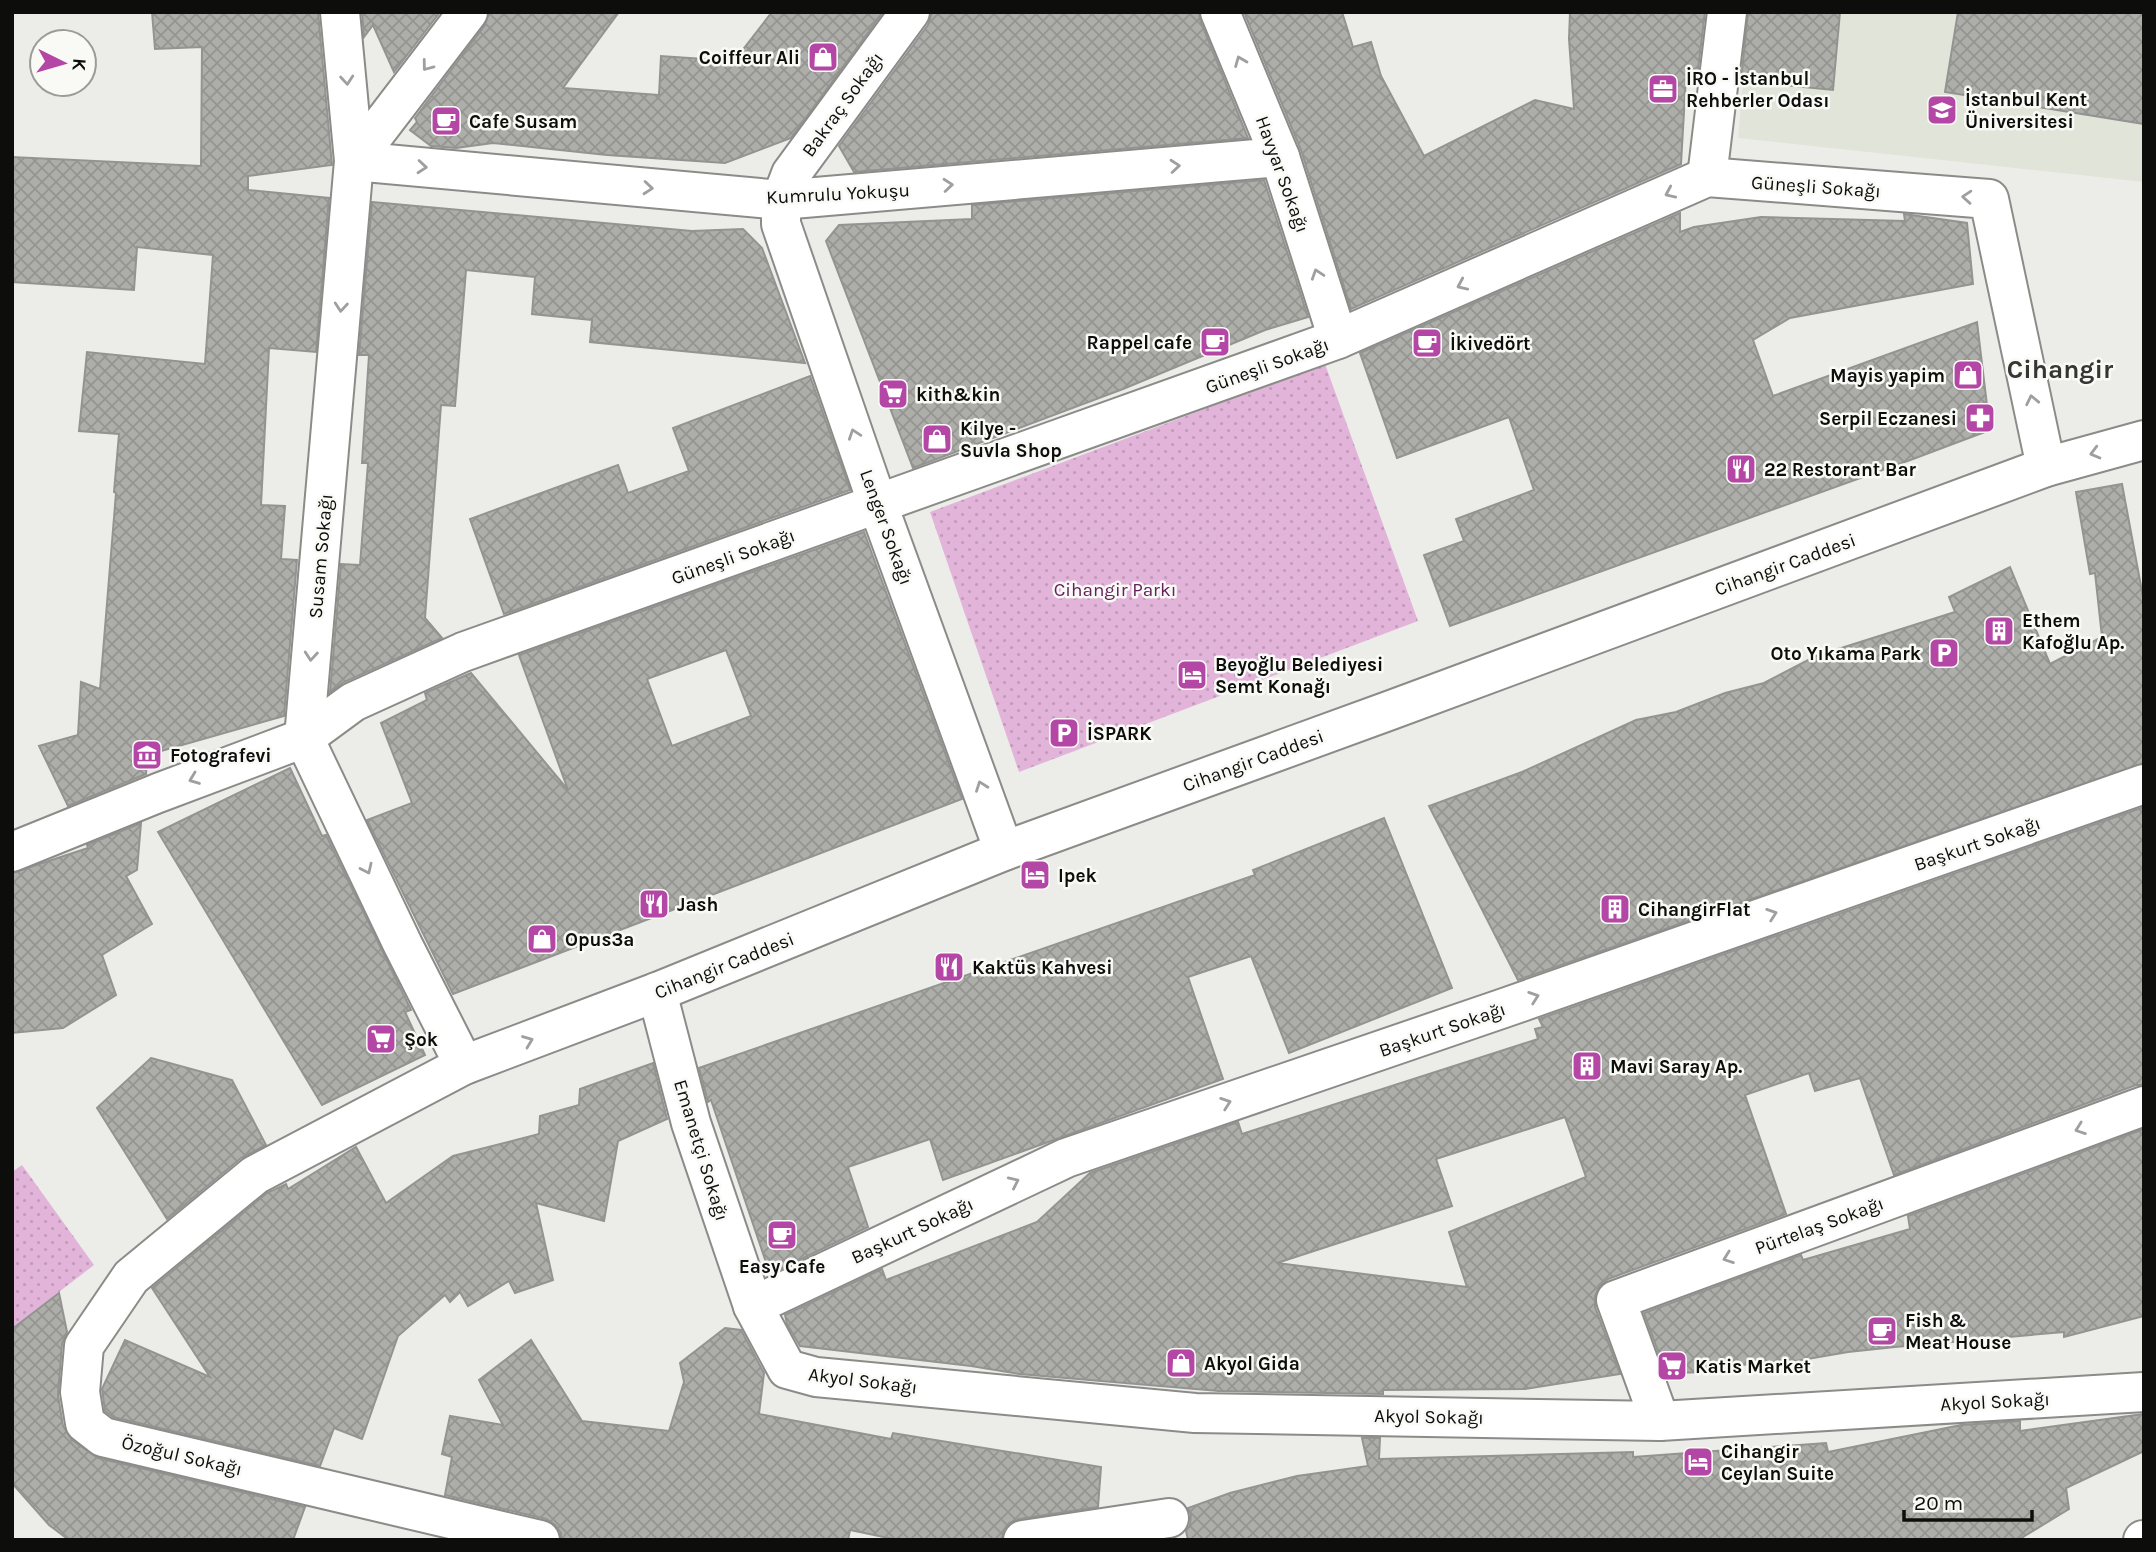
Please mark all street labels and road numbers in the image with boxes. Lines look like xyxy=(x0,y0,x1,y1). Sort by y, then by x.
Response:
street label: Bakraç Sokağı xyxy=(797,48,888,161)
street label: Havyar Sokağı xyxy=(1251,113,1313,236)
street label: Güneşli Sokağı xyxy=(1750,171,1881,203)
street label: Kumrulu Yokuşu xyxy=(766,179,910,209)
street label: Güneşli Sokağı xyxy=(1203,333,1332,398)
street label: Lenger Sokağı xyxy=(855,467,917,588)
street label: Susam Sokağı xyxy=(305,493,337,619)
street label: Güneşli Sokağı xyxy=(669,524,798,589)
street label: Cihangir Caddesi xyxy=(1712,529,1859,601)
street label: Cihangir Caddesi xyxy=(1180,725,1327,797)
street label: Başkurt Sokağı xyxy=(1911,812,2044,876)
street label: Cihangir Caddesi xyxy=(651,928,797,1004)
street label: Başkurt Sokağı xyxy=(1376,998,1509,1062)
street label: Emanetçi Sokağı xyxy=(669,1077,733,1224)
street label: Pürtelaş Sokağı xyxy=(1752,1192,1887,1259)
street label: Başkurt Sokağı xyxy=(848,1193,977,1269)
street label: Akyol Sokağı xyxy=(807,1363,919,1399)
street label: Akyol Sokağı xyxy=(1940,1388,2050,1416)
street label: Akyol Sokağı xyxy=(1374,1405,1484,1429)
street label: Özoğul Sokağı xyxy=(119,1431,244,1481)

